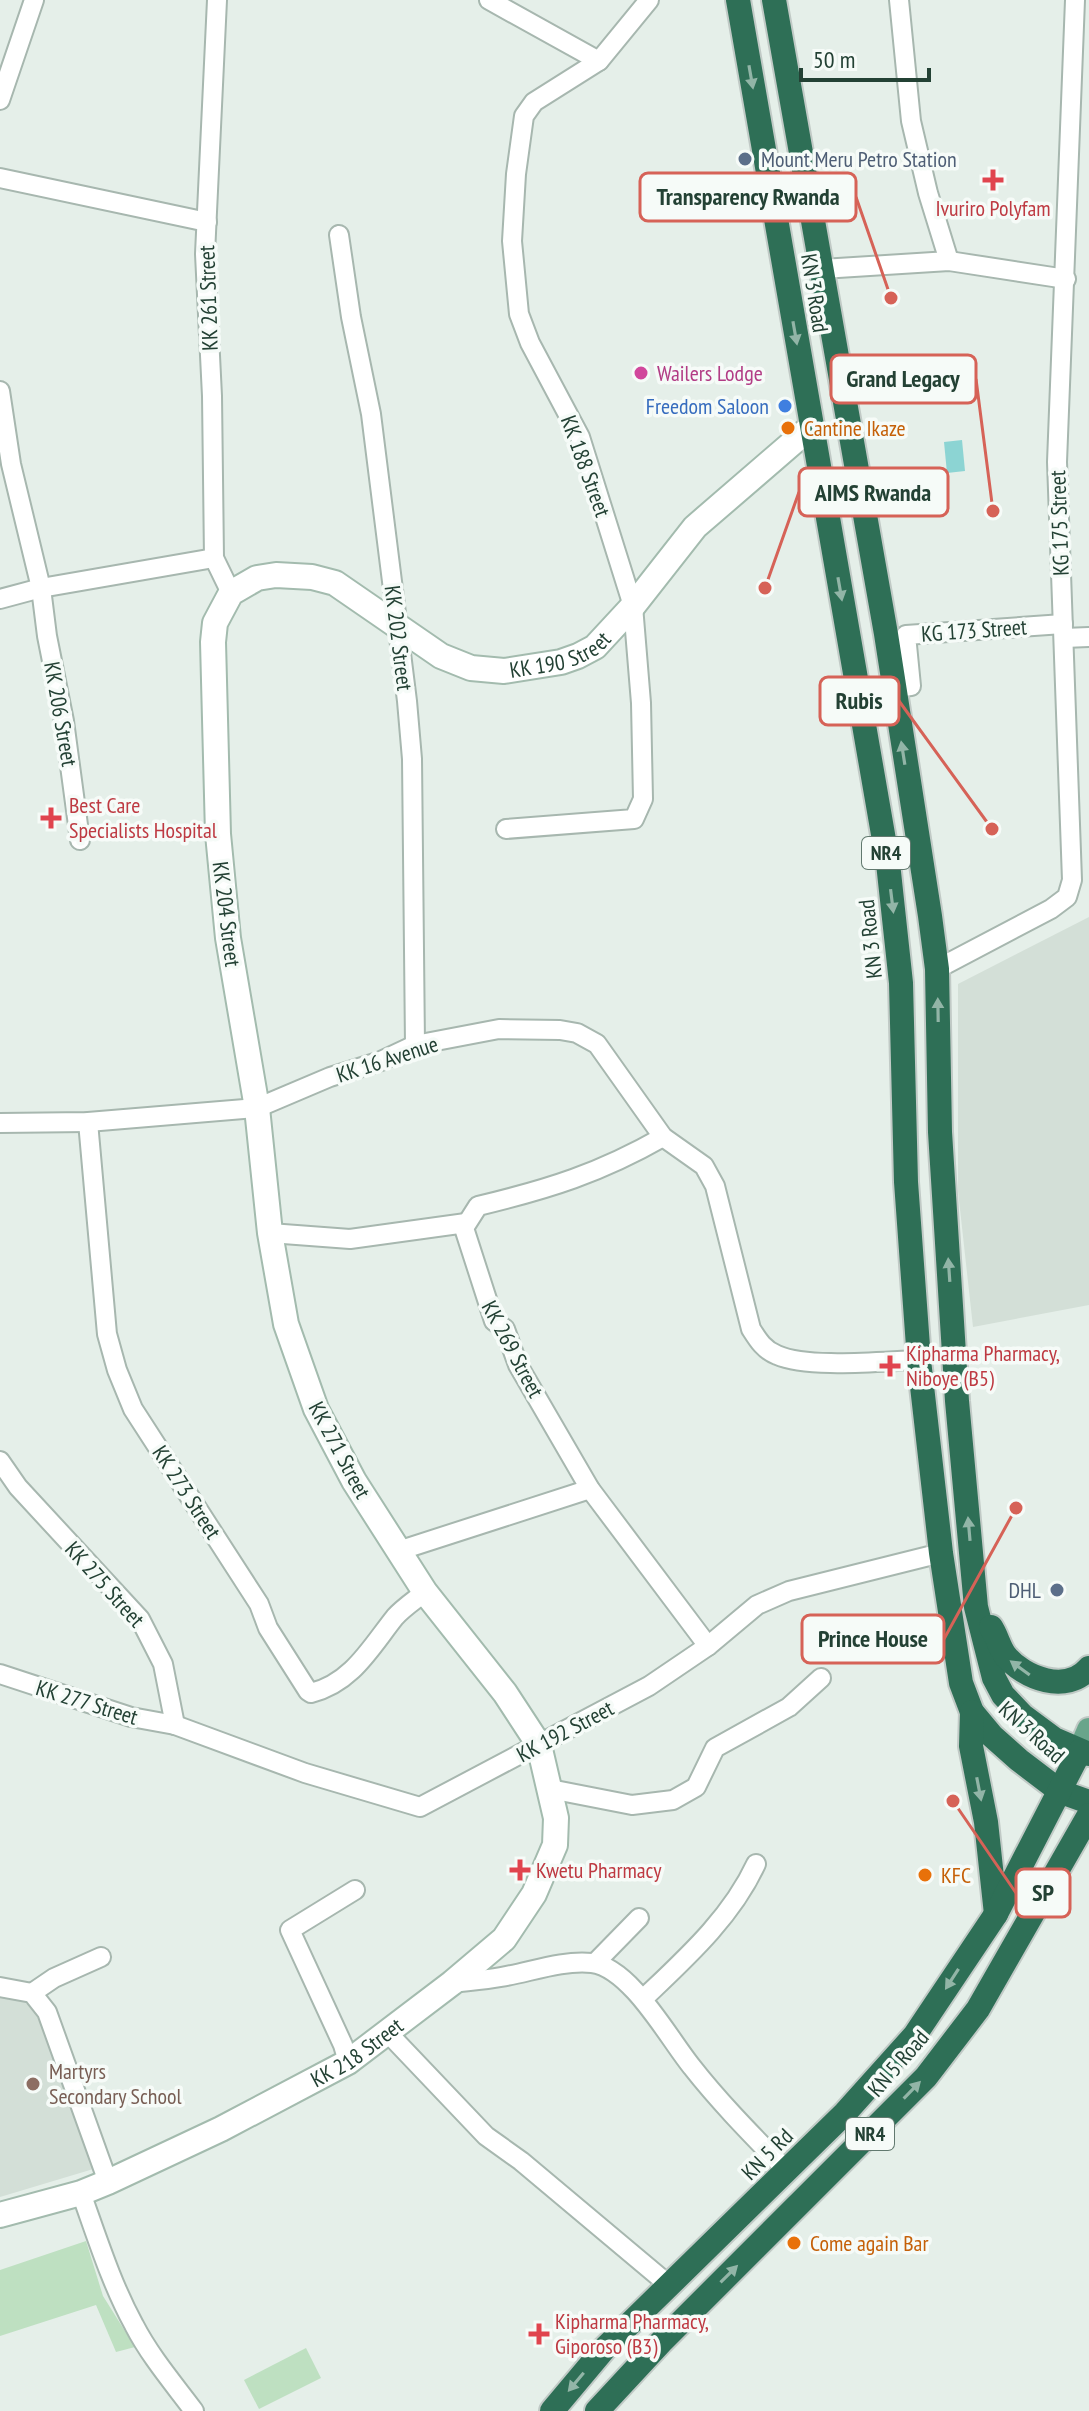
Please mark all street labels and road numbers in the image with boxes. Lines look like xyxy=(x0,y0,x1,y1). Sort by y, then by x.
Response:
street label: KK 261 Street xyxy=(192,245,224,351)
street label: KN 3 Road xyxy=(795,252,835,334)
street label: KK 188 Street xyxy=(555,412,617,520)
street label: KG 175 Street xyxy=(1043,470,1075,576)
street label: KK 202 Street xyxy=(379,584,419,692)
street label: KG 173 Street xyxy=(920,612,1028,648)
street label: KK 190 Street xyxy=(508,625,617,684)
street label: KK 206 Street xyxy=(38,660,84,768)
road number: NR4 xyxy=(862,837,910,869)
street label: KK 204 Street xyxy=(207,860,247,968)
street label: KN 3 Road xyxy=(852,898,888,980)
street label: KK 16 Avenue xyxy=(333,1029,441,1089)
street label: KK 269 Street xyxy=(476,1296,550,1402)
street label: KK 271 Street xyxy=(303,1397,377,1503)
street label: KK 273 Street xyxy=(146,1440,228,1544)
street label: KK 275 Street xyxy=(59,1535,151,1633)
street label: KK 277 Street xyxy=(33,1673,141,1731)
street label: KK 192 Street xyxy=(512,1694,618,1768)
street label: KN 3 Road xyxy=(993,1695,1071,1769)
street label: KK 218 Street xyxy=(306,2011,409,2093)
street label: KN 5 Road xyxy=(861,2024,935,2102)
road number: NR4 xyxy=(846,2118,894,2150)
street label: KN 5 Rd xyxy=(735,2122,799,2186)

